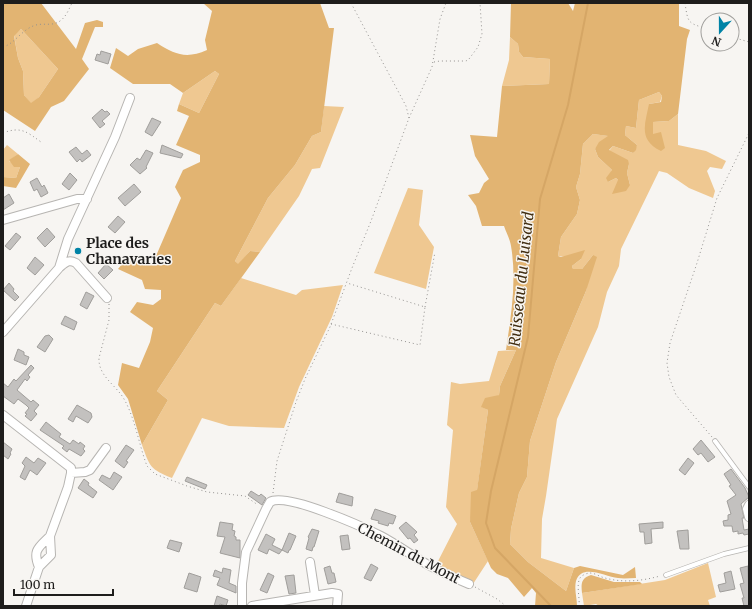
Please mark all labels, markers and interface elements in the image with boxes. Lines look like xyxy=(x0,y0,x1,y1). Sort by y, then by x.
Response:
north arrow xyxy=(700,12,740,52)
text: N xyxy=(710,33,723,49)
water label: Ruisseau du Luisard xyxy=(504,210,538,347)
place label: Place des Chanavaries xyxy=(86,234,171,268)
marker: Place des Chanavaries xyxy=(73,246,83,256)
street label: Chemin du Mont xyxy=(355,518,464,588)
scale bar xyxy=(14,571,113,597)
text: 100 m xyxy=(20,577,55,592)

